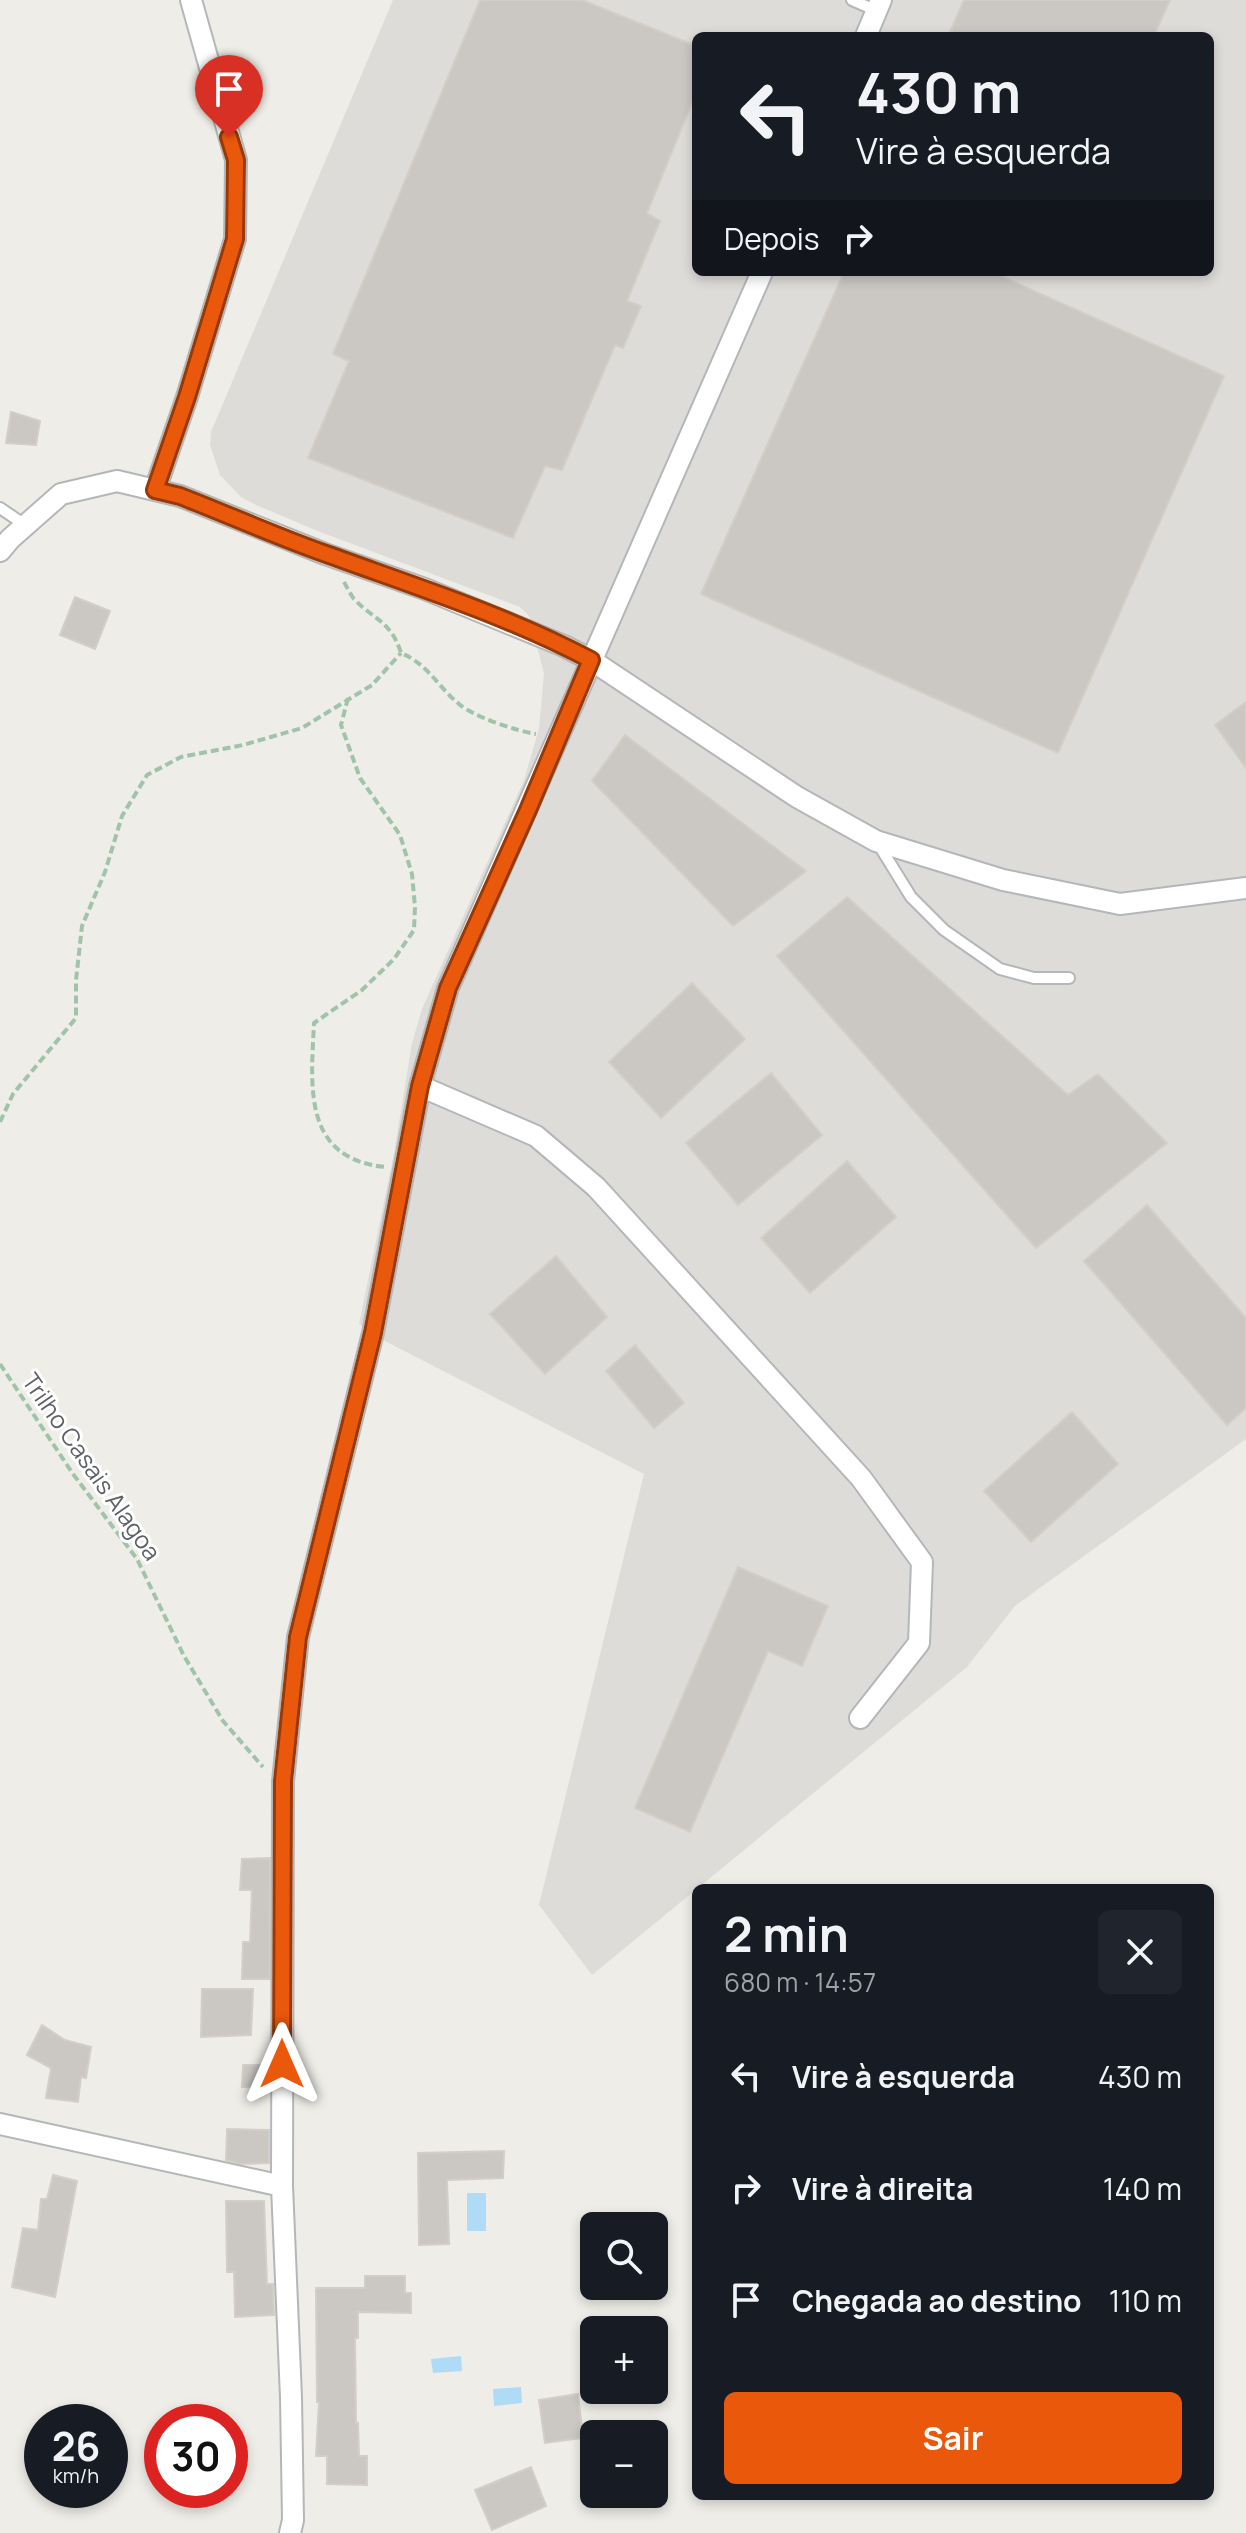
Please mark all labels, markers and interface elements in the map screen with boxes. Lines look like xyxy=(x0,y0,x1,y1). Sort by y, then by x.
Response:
text: 430 m xyxy=(856,53,1021,130)
pin xyxy=(195,55,263,137)
icon: left xyxy=(724,64,828,168)
icon: arrive xyxy=(207,67,251,111)
text: Vire à esquerda xyxy=(856,126,1111,175)
icon: right xyxy=(836,216,880,260)
text: Depois xyxy=(724,218,820,259)
street label: Trilho Casais Alagoa xyxy=(15,1366,169,1566)
text: 2 min xyxy=(724,1901,849,1966)
button: close xyxy=(1098,1910,1182,1994)
text: 680 m · 14:57 xyxy=(724,1964,876,2000)
position arrow xyxy=(240,2022,324,2106)
icon: left xyxy=(724,2054,768,2098)
text: Vire à esquerda xyxy=(792,2056,1015,2097)
text: 430 m xyxy=(1098,2056,1182,2097)
icon: right xyxy=(724,2166,768,2210)
text: Vire à direita xyxy=(792,2168,973,2209)
text: 140 m xyxy=(1103,2168,1182,2209)
map controls xyxy=(580,2212,668,2508)
button: search xyxy=(580,2212,668,2300)
icon: arrive xyxy=(724,2278,768,2322)
text: Chegada ao destino xyxy=(792,2280,1082,2321)
text: 110 m xyxy=(1109,2280,1182,2321)
button: + xyxy=(580,2316,668,2404)
button: Sair xyxy=(724,2392,1182,2484)
speed limit sign: 30 xyxy=(144,2404,248,2508)
text: 26 xyxy=(52,2418,100,2473)
button: − xyxy=(580,2420,668,2508)
text: km/h xyxy=(53,2462,99,2489)

